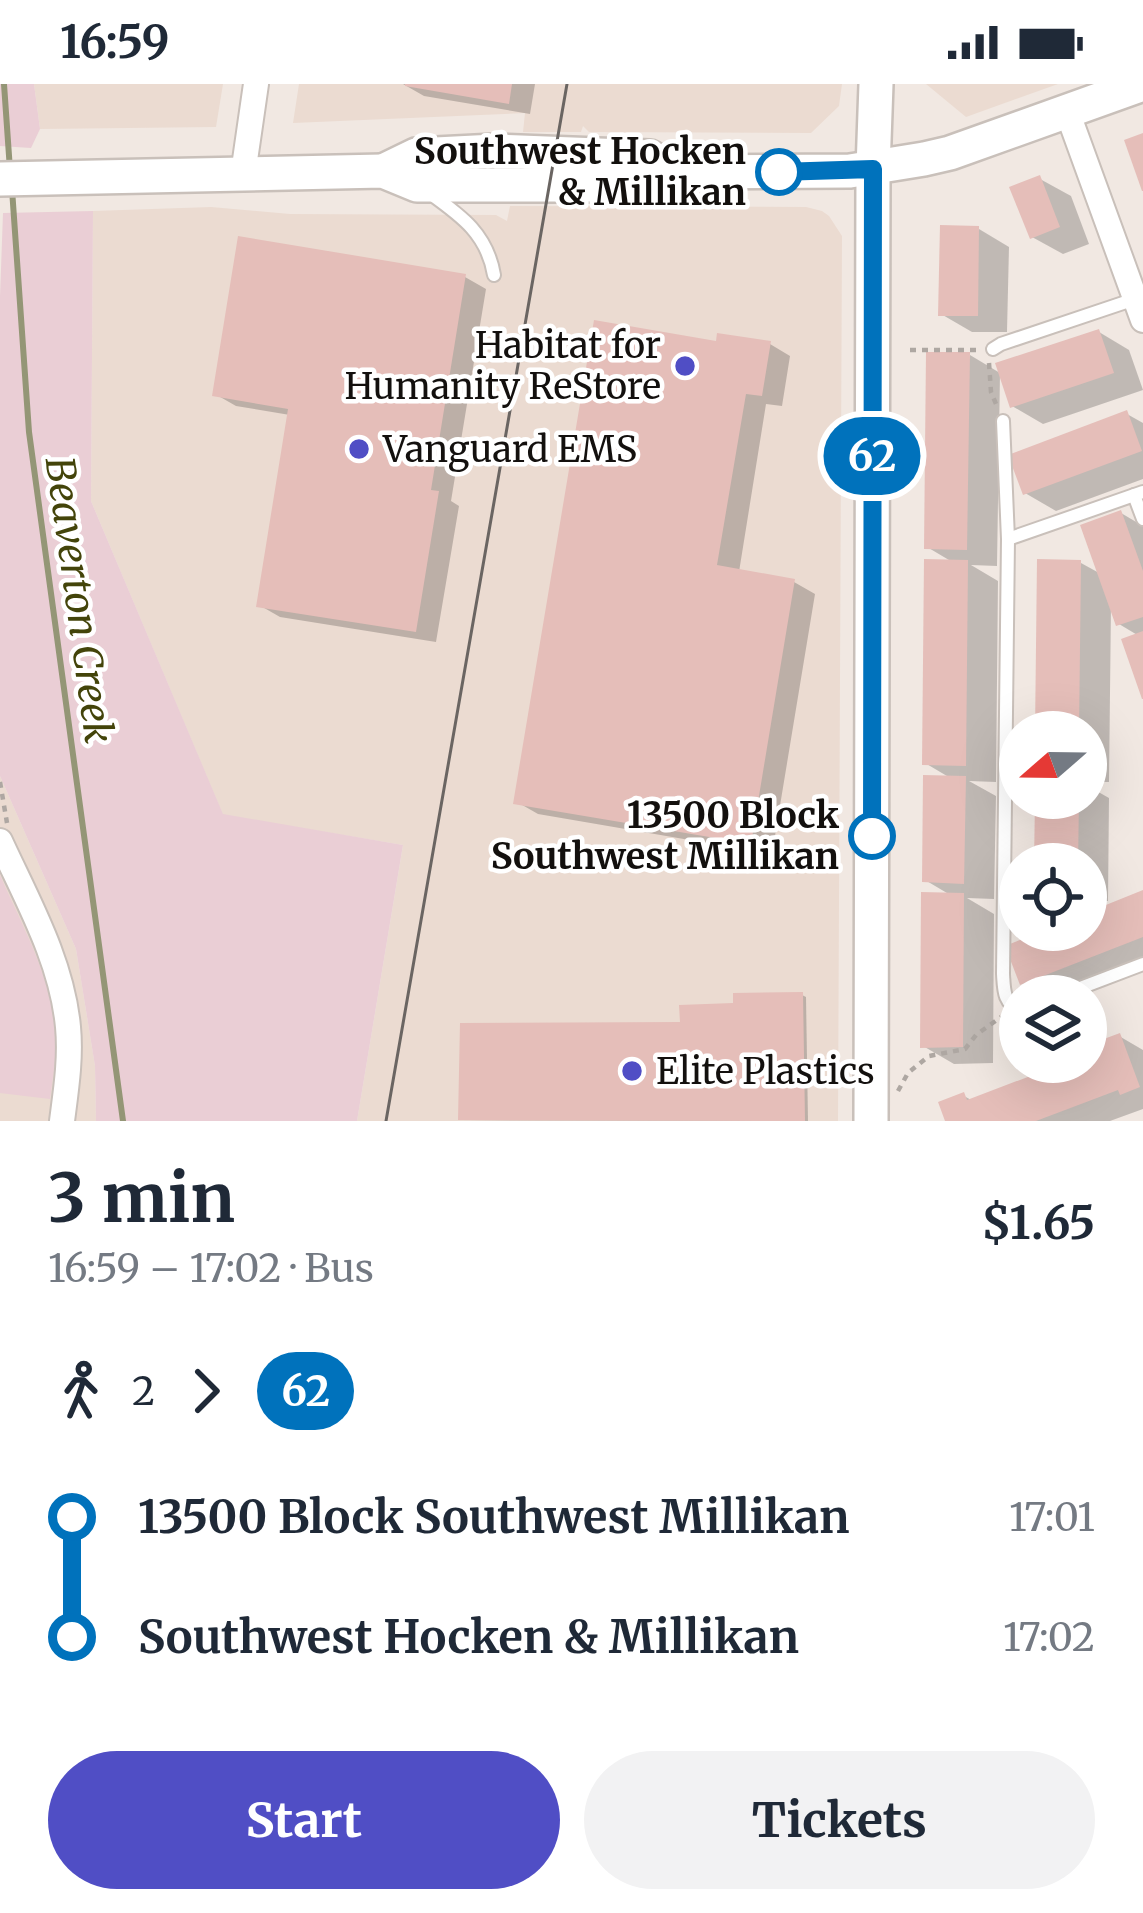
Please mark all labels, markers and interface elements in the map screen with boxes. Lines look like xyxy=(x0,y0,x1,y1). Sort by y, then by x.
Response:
text: 16:59 xyxy=(60,14,169,70)
place label: Southwest Hocken & Millikan xyxy=(414,129,746,215)
marker: Southwest Hocken & Millikan xyxy=(757,150,801,194)
place label: Habitat for Humanity ReStore xyxy=(344,323,661,409)
marker: Habitat for Humanity ReStore xyxy=(672,353,698,379)
line badge: 62 xyxy=(818,417,926,495)
place label: Vanguard EMS xyxy=(382,427,637,472)
text: 62 xyxy=(847,430,897,482)
marker: Vanguard EMS xyxy=(346,436,372,462)
water label: Beaverton Creek xyxy=(35,454,123,746)
north arrow xyxy=(999,711,1107,819)
map controls xyxy=(999,711,1107,1083)
place label: 13500 Block Southwest Millikan xyxy=(491,793,840,879)
marker: 13500 Block Southwest Millikan xyxy=(850,814,894,858)
button: locate xyxy=(999,843,1107,951)
button: layers xyxy=(999,975,1107,1083)
place label: Elite Plastics xyxy=(656,1049,875,1094)
marker: Elite Plastics xyxy=(619,1058,645,1084)
text: 3 min xyxy=(48,1157,235,1240)
text: $1.65 xyxy=(981,1195,1095,1251)
text: 16:59 – 17:02 · Bus xyxy=(48,1244,374,1293)
icon: walk xyxy=(48,1358,114,1424)
icon: forward xyxy=(173,1358,239,1424)
text: 62 xyxy=(281,1365,330,1417)
text: 2 xyxy=(132,1367,155,1416)
text: 13500 Block Southwest Millikan xyxy=(138,1489,849,1545)
text: 17:01 xyxy=(1009,1493,1095,1542)
text: Southwest Hocken & Millikan xyxy=(138,1609,799,1665)
text: 17:02 xyxy=(1003,1613,1095,1662)
button: Start xyxy=(48,1751,560,1889)
button: Tickets xyxy=(584,1751,1095,1889)

